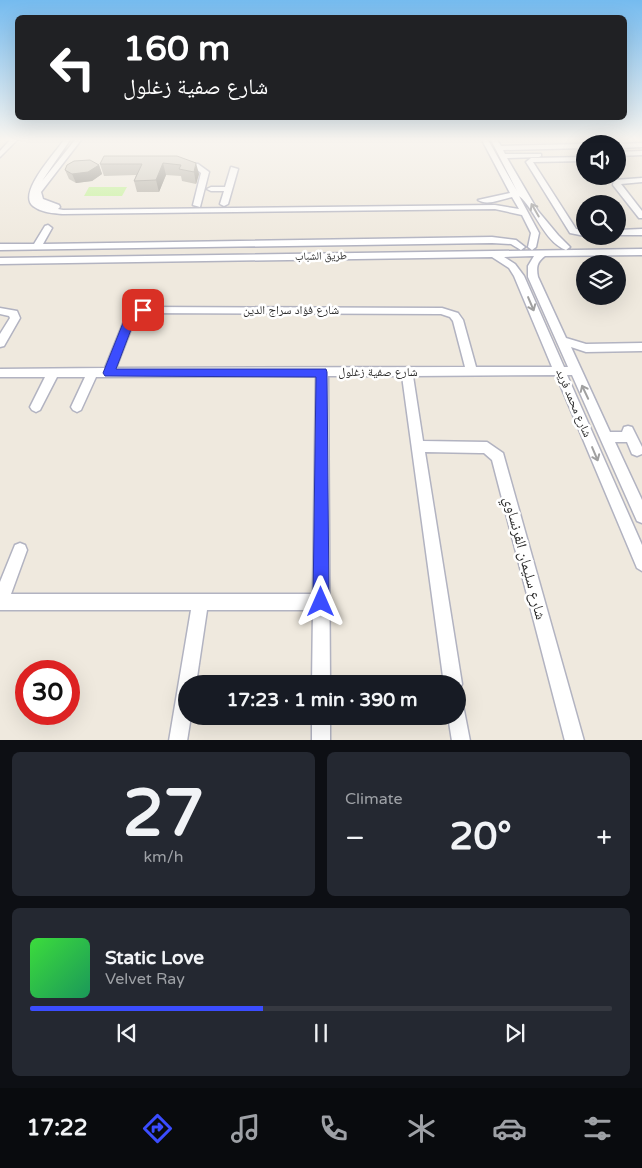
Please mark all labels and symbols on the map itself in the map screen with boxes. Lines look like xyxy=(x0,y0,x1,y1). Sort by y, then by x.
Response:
one-way arrow xyxy=(529,204,539,218)
street label: طريق الشباب xyxy=(295,249,347,263)
pin xyxy=(122,289,164,331)
one-way arrow xyxy=(527,296,537,311)
street label: شارع فؤاد سراج الدين xyxy=(243,303,339,318)
street label: شارع صفية زغلول xyxy=(338,365,418,380)
street label: شارع محمد فريد xyxy=(552,367,595,440)
one-way arrow xyxy=(580,385,590,400)
one-way arrow xyxy=(591,446,601,461)
street label: شارع سليمان الفرنساوي xyxy=(497,494,550,622)
position arrow xyxy=(294,575,346,627)
speed limit sign: 30 xyxy=(15,660,80,725)

